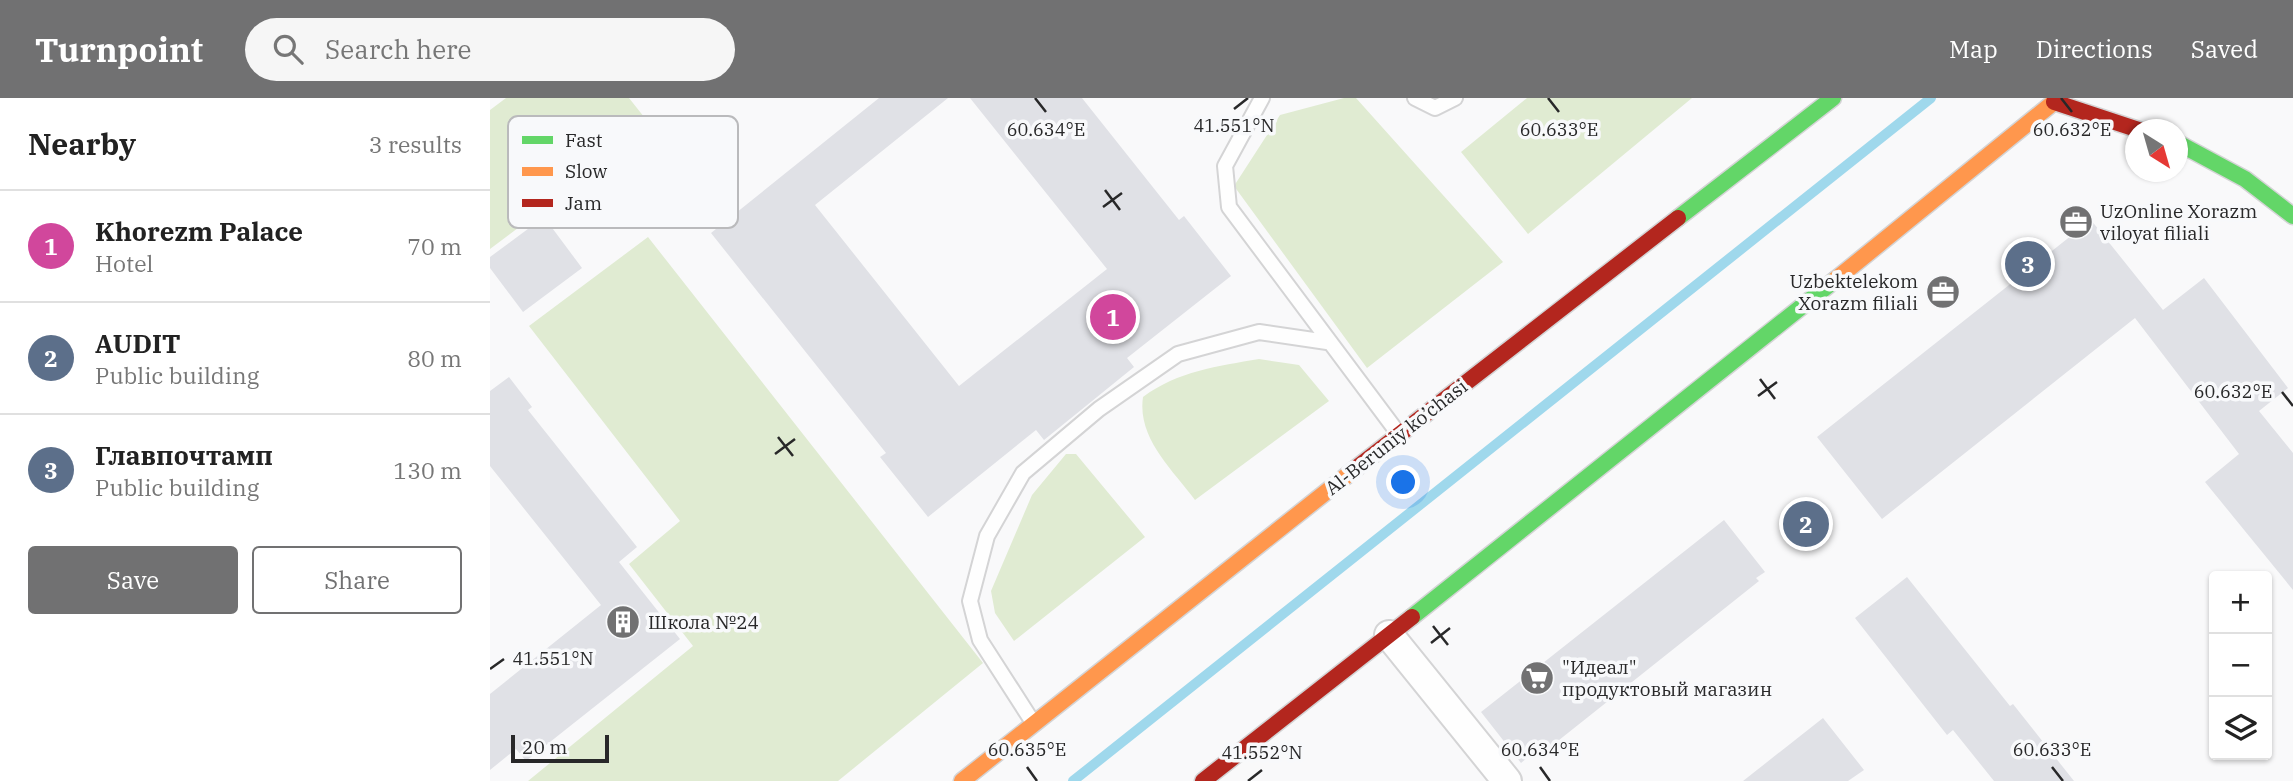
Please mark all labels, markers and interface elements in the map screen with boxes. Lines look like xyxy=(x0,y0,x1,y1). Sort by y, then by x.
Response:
search box xyxy=(245,18,735,81)
text: Turnpoint xyxy=(35,28,203,71)
icon: search xyxy=(269,30,307,68)
text: Search here xyxy=(325,32,472,66)
text: Map xyxy=(1949,33,1998,65)
text: Directions xyxy=(2036,33,2153,65)
text: Saved xyxy=(2191,33,2258,65)
text: 41.551°N xyxy=(1193,114,1275,137)
legend xyxy=(508,116,738,228)
text: 60.634°E xyxy=(1007,118,1085,141)
text: 60.633°E xyxy=(1520,118,1598,141)
text: 60.632°E xyxy=(2033,118,2111,141)
north arrow xyxy=(2125,119,2188,182)
text: Nearby xyxy=(28,124,136,163)
text: Fast xyxy=(565,128,603,152)
text: 3 results xyxy=(369,129,462,159)
text: Slow xyxy=(565,159,607,183)
text: Jam xyxy=(565,191,602,215)
place label: UzOnline Xorazm viloyat filiali xyxy=(2100,199,2257,245)
office icon: UzOnline Xorazm viloyat filiali xyxy=(2057,203,2095,241)
text: Khorezm Palace xyxy=(95,214,303,248)
text: 1 xyxy=(44,231,58,261)
text: 70 m xyxy=(407,231,462,261)
pin: 3 xyxy=(2005,238,2051,290)
text: Hotel xyxy=(95,248,153,278)
place label: Uzbektelekom Xorazm filiali xyxy=(1790,269,1918,315)
office icon: Uzbektelekom Xorazm filiali xyxy=(1924,273,1962,311)
pin: 1 xyxy=(1090,291,1136,343)
text: AUDIT xyxy=(95,326,180,360)
text: 2 xyxy=(44,343,58,373)
text: 80 m xyxy=(407,343,462,373)
text: Public building xyxy=(95,360,259,390)
street label: Al-Beruniy ko’chasi xyxy=(1320,374,1472,500)
text: 60.632°E xyxy=(2194,380,2272,403)
text: Главпочтамп xyxy=(95,438,273,472)
text: 3 xyxy=(44,455,58,485)
text: 130 m xyxy=(393,455,462,485)
your location xyxy=(1386,465,1420,499)
text: Public building xyxy=(95,472,259,502)
pin: 2 xyxy=(1783,498,1829,550)
button: Save xyxy=(28,546,238,614)
button: Share xyxy=(252,546,462,614)
map controls xyxy=(2209,571,2272,760)
button: + xyxy=(2209,571,2272,634)
building icon: Школа №24 xyxy=(604,603,642,641)
place label: Школа №24 xyxy=(648,610,759,634)
button: − xyxy=(2209,634,2272,697)
text: 41.551°N xyxy=(512,647,594,670)
place label: "Идеал" продуктовый магазин xyxy=(1562,655,1772,701)
supermarket icon: "Идеал" продуктовый магазин xyxy=(1518,659,1556,697)
button: layers xyxy=(2209,697,2272,760)
scale bar xyxy=(511,732,609,764)
text: 20 m xyxy=(522,735,567,759)
text: 60.635°E xyxy=(988,738,1066,761)
text: 60.634°E xyxy=(1501,738,1579,761)
text: 60.633°E xyxy=(2013,738,2091,761)
text: 41.552°N xyxy=(1221,741,1303,764)

